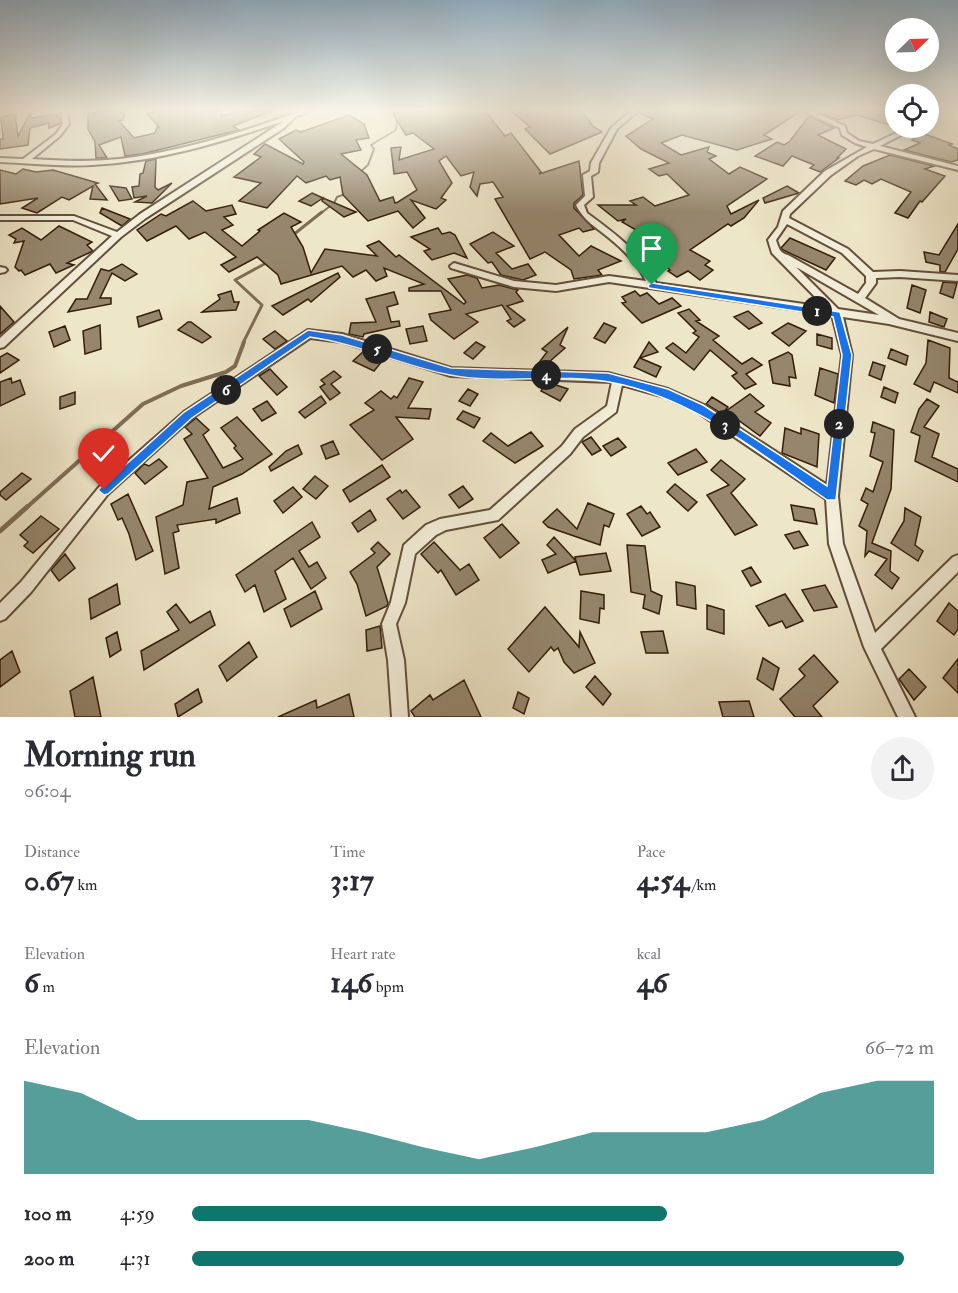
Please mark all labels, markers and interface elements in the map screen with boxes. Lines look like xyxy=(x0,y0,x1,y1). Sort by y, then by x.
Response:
north arrow xyxy=(885,18,939,72)
map controls xyxy=(885,18,939,138)
button: locate xyxy=(885,84,939,138)
pin xyxy=(626,223,677,285)
icon: arrive xyxy=(635,232,668,265)
pin: 1 xyxy=(802,296,832,326)
text: 1 xyxy=(814,301,820,321)
pin: 5 xyxy=(362,334,392,364)
text: 5 xyxy=(373,339,381,359)
pin: 4 xyxy=(531,360,561,390)
text: 4 xyxy=(542,365,550,385)
pin: 6 xyxy=(211,375,241,405)
text: 6 xyxy=(222,380,230,400)
pin: 2 xyxy=(824,409,854,439)
pin: 3 xyxy=(710,410,740,440)
text: 2 xyxy=(835,414,843,434)
text: 3 xyxy=(722,415,728,435)
pin xyxy=(78,428,129,490)
icon: check xyxy=(87,437,120,470)
text: Morning run xyxy=(24,735,196,776)
button: share xyxy=(871,737,934,800)
text: 06:04 xyxy=(24,778,70,803)
text: Distance xyxy=(24,842,80,862)
text: Time xyxy=(330,842,365,862)
text: Pace xyxy=(637,842,665,862)
text: 0.67 xyxy=(24,862,74,899)
text: 3:17 xyxy=(330,862,374,899)
text: 4:54 xyxy=(637,862,689,899)
text: km xyxy=(74,875,98,895)
text: /km xyxy=(689,875,716,895)
text: Elevation xyxy=(24,944,85,964)
text: Heart rate xyxy=(330,944,395,964)
text: kcal xyxy=(637,944,661,964)
text: 6 xyxy=(24,964,39,1001)
text: 146 xyxy=(330,964,372,1001)
text: 46 xyxy=(637,964,668,1001)
text: m xyxy=(39,977,55,997)
text: bpm xyxy=(372,977,404,997)
text: Elevation xyxy=(24,1035,100,1060)
text: 66–72 m xyxy=(865,1035,934,1060)
text: 100 m xyxy=(24,1201,71,1226)
text: 4:59 xyxy=(120,1201,155,1226)
text: 200 m xyxy=(24,1246,74,1271)
text: 4:31 xyxy=(120,1246,151,1271)

